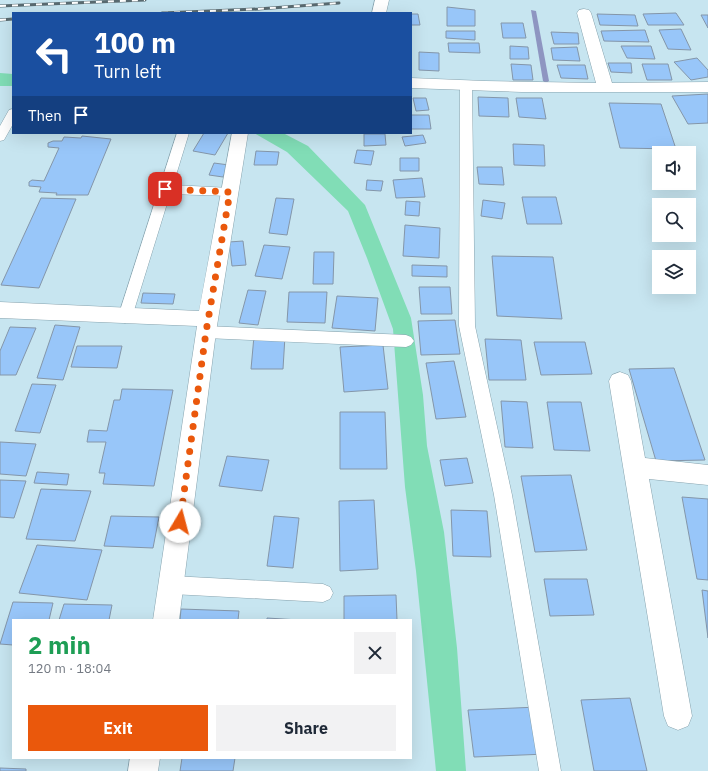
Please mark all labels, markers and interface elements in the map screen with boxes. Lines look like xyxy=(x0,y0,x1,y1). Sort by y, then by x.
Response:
text: 100 m xyxy=(94,24,176,61)
icon: left xyxy=(28,28,80,80)
text: Turn left xyxy=(94,60,162,83)
icon: arrive xyxy=(70,104,92,126)
text: Then xyxy=(28,106,62,125)
map controls xyxy=(652,146,696,294)
button: sound xyxy=(652,146,696,190)
pin xyxy=(148,172,182,206)
icon: arrive xyxy=(154,178,176,200)
button: search xyxy=(652,198,696,242)
button: layers xyxy=(652,250,696,294)
position arrow xyxy=(159,501,201,543)
text: 2 min xyxy=(28,629,91,661)
button: close xyxy=(354,632,396,674)
text: 120 m · 18:04 xyxy=(28,660,111,677)
button: Exit xyxy=(28,705,208,751)
button: Share xyxy=(216,705,396,751)

